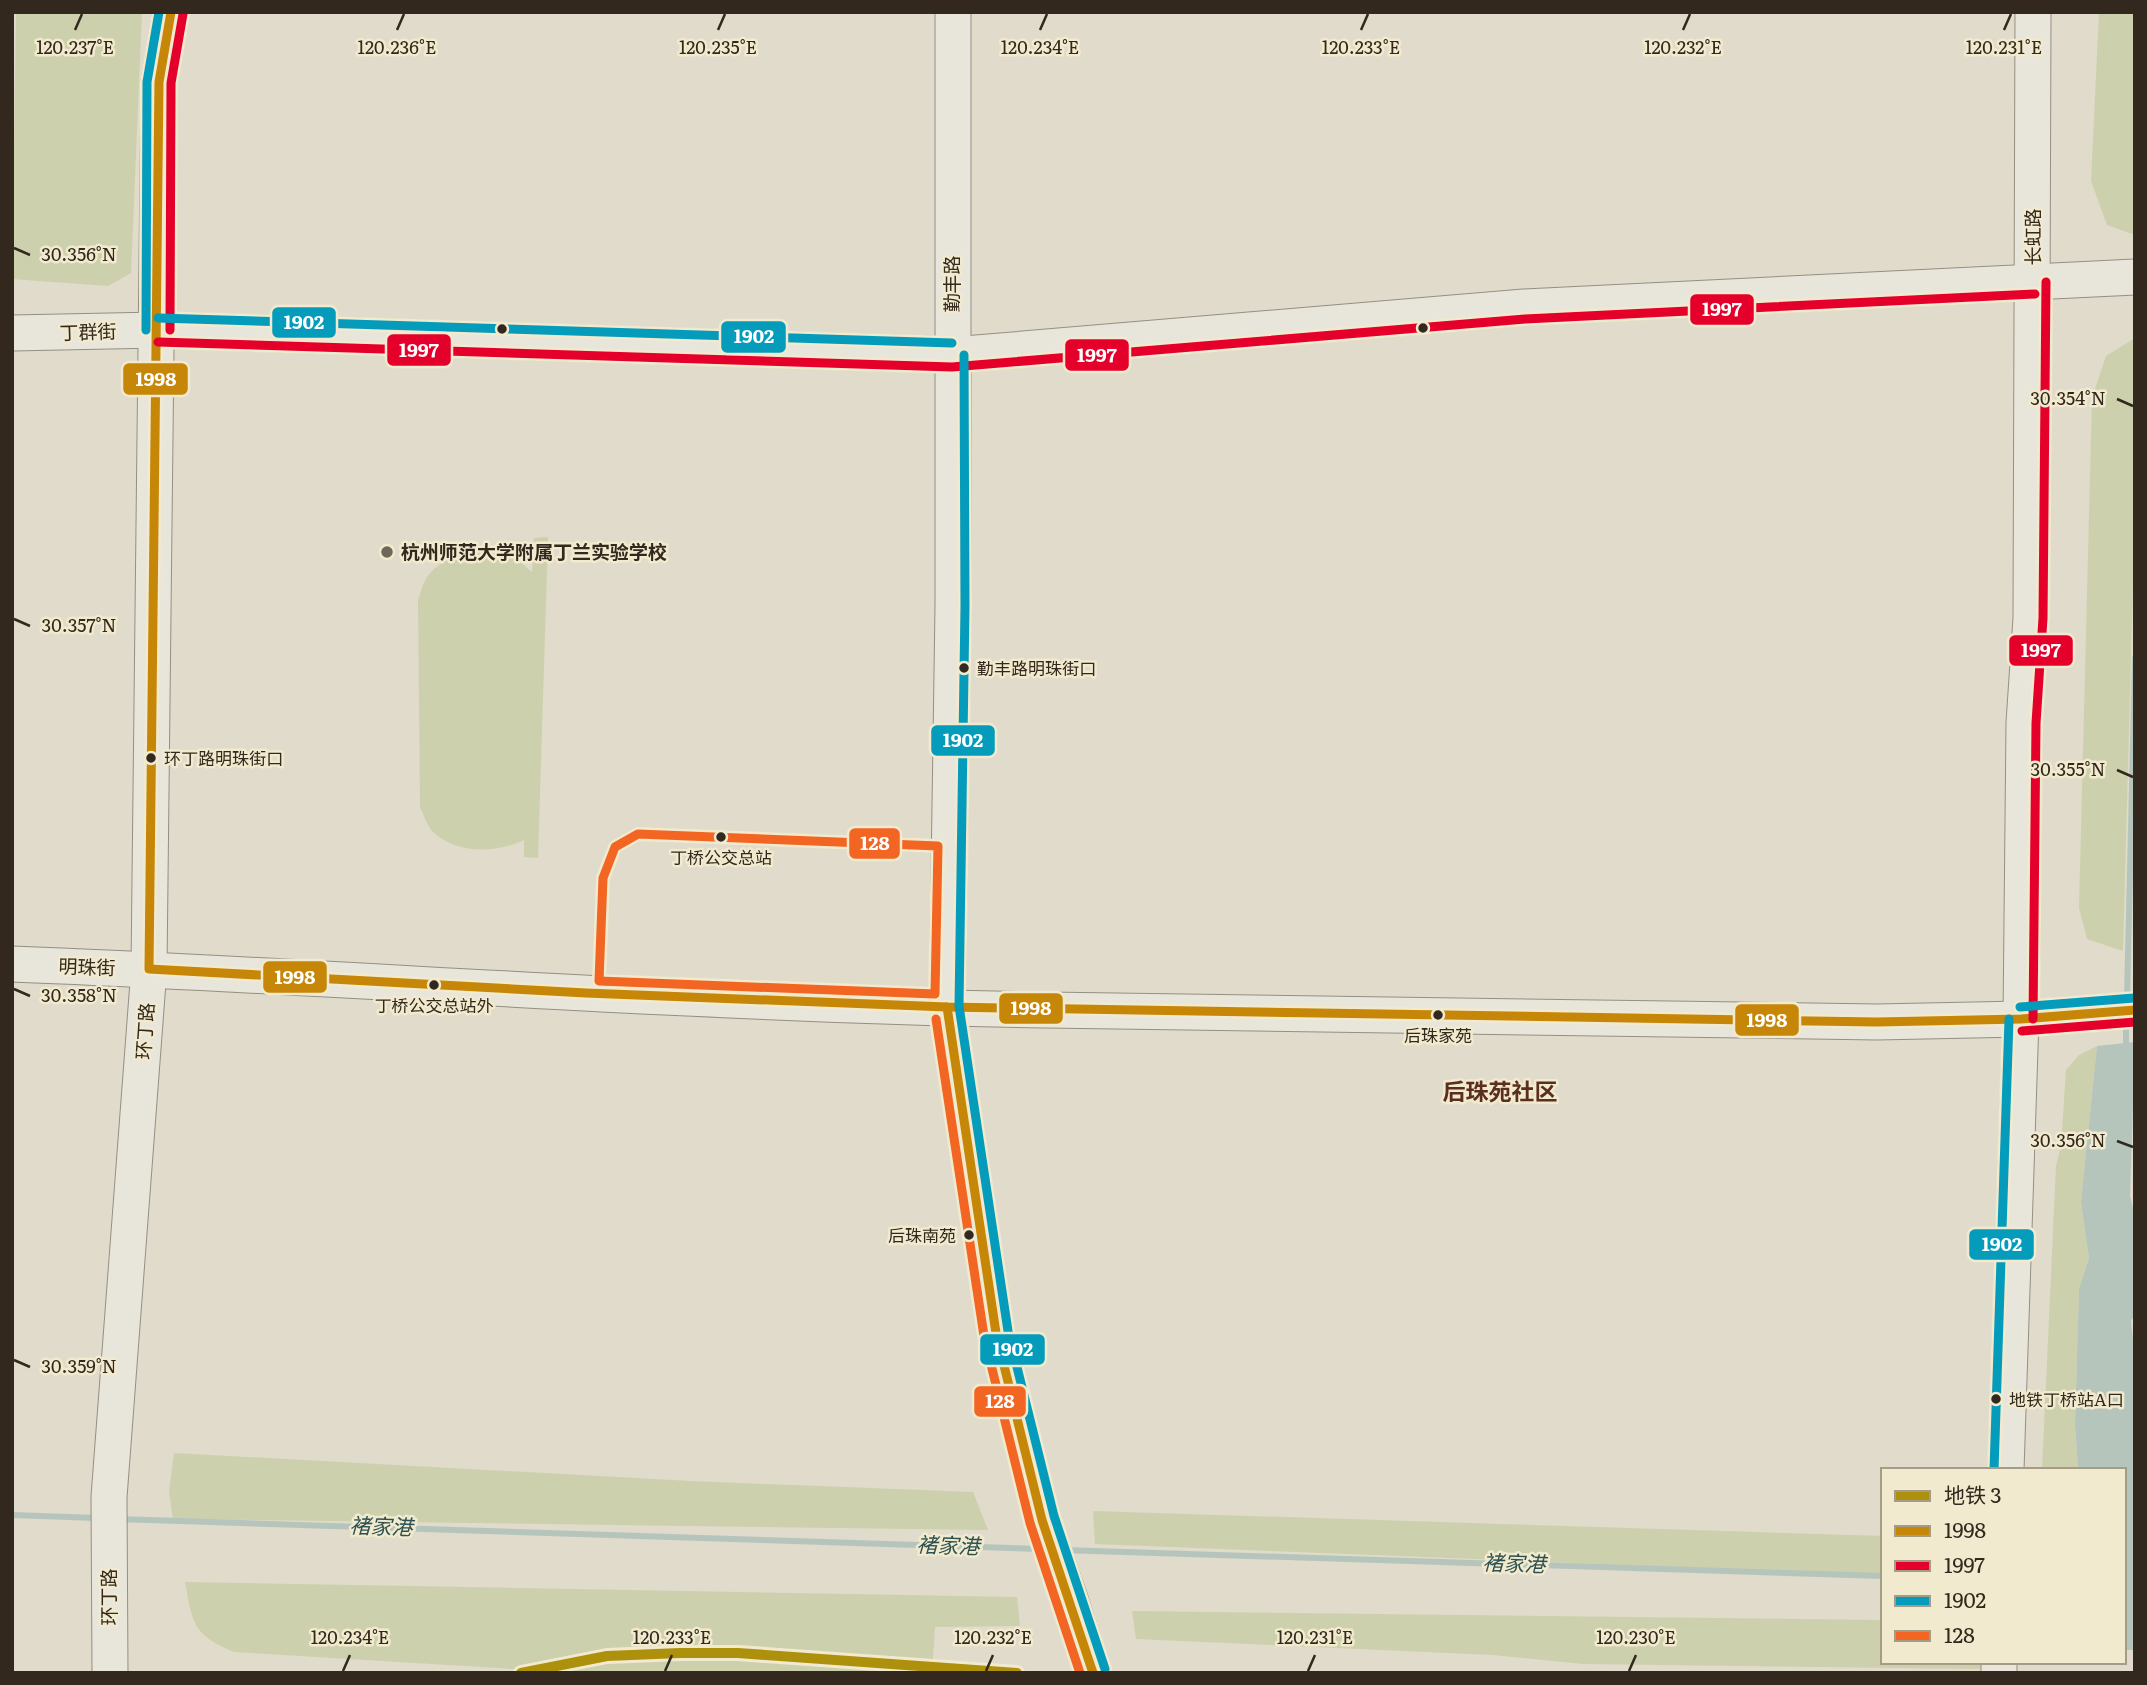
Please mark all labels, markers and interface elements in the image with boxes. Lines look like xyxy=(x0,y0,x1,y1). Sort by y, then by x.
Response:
text: 120.237°E xyxy=(36,33,114,60)
text: 120.236°E xyxy=(358,33,436,60)
text: 120.235°E xyxy=(679,33,757,60)
text: 120.234°E xyxy=(1001,33,1079,60)
text: 120.233°E xyxy=(1322,33,1400,60)
text: 120.232°E xyxy=(1644,33,1722,60)
text: 120.231°E xyxy=(1966,33,2042,60)
street label: 长虹路 xyxy=(2018,208,2046,266)
text: 30.356°N xyxy=(41,240,117,267)
street label: 勤丰路 xyxy=(937,255,965,313)
line badge: 1997 xyxy=(1689,293,1755,326)
text: 1997 xyxy=(1702,294,1743,322)
line badge: 1902 xyxy=(271,306,337,339)
text: 1902 xyxy=(284,307,324,335)
street label: 丁群街 xyxy=(59,316,117,346)
line badge: 1902 xyxy=(720,320,787,354)
text: 1902 xyxy=(734,321,774,349)
unlabelled marker xyxy=(1416,321,1430,335)
unlabelled marker xyxy=(495,322,509,336)
line badge: 1997 xyxy=(386,333,452,367)
text: 1997 xyxy=(399,335,440,363)
line badge: 1997 xyxy=(1064,338,1130,372)
text: 1997 xyxy=(1077,340,1118,368)
line badge: 1998 xyxy=(122,362,189,396)
text: 1998 xyxy=(136,364,176,392)
text: 30.354°N xyxy=(2030,384,2106,411)
place label: 杭州师范大学附属丁兰实验学校 xyxy=(401,537,667,565)
marker: 杭州师范大学附属丁兰实验学校 xyxy=(379,544,395,560)
text: 30.357°N xyxy=(42,611,116,638)
line badge: 1997 xyxy=(2008,634,2074,667)
text: 1997 xyxy=(2021,635,2062,663)
place label: 勤丰路明珠街口 xyxy=(977,655,1096,680)
marker: 勤丰路明珠街口 xyxy=(957,661,971,675)
line badge: 1902 xyxy=(930,724,996,757)
text: 1902 xyxy=(943,725,983,753)
place label: 环丁路明珠街口 xyxy=(164,745,283,770)
marker: 环丁路明珠街口 xyxy=(144,751,158,765)
text: 30.355°N xyxy=(2030,755,2106,782)
line badge: 128 xyxy=(848,827,901,860)
text: 128 xyxy=(860,828,890,856)
marker: 丁桥公交总站 xyxy=(714,830,728,844)
place label: 丁桥公交总站 xyxy=(670,844,772,869)
street label: 明珠街 xyxy=(58,951,116,981)
line badge: 1998 xyxy=(262,960,328,994)
text: 1998 xyxy=(275,962,315,990)
marker: 丁桥公交总站外 xyxy=(427,978,441,992)
text: 30.358°N xyxy=(41,981,117,1008)
place label: 丁桥公交总站外 xyxy=(375,992,494,1017)
line badge: 1998 xyxy=(998,992,1064,1025)
text: 1998 xyxy=(1011,993,1051,1021)
street label: 环丁路 xyxy=(128,1002,160,1060)
line badge: 1998 xyxy=(1734,1003,1800,1037)
text: 1998 xyxy=(1747,1005,1787,1033)
marker: 后珠家苑 xyxy=(1431,1008,1445,1022)
place label: 后珠家苑 xyxy=(1404,1022,1472,1047)
district label: 后珠苑社区 xyxy=(1443,1073,1558,1107)
text: 30.356°N xyxy=(2030,1126,2106,1153)
place label: 后珠南苑 xyxy=(888,1222,956,1247)
marker: 后珠南苑 xyxy=(962,1228,976,1242)
line badge: 1902 xyxy=(1968,1228,2035,1261)
text: 1902 xyxy=(1982,1229,2022,1257)
line badge: 1902 xyxy=(979,1333,1046,1366)
text: 1902 xyxy=(993,1334,1033,1362)
text: 30.359°N xyxy=(41,1352,117,1379)
line badge: 128 xyxy=(973,1385,1027,1418)
text: 128 xyxy=(985,1386,1015,1414)
place label: 地铁丁桥站A口 xyxy=(2009,1386,2124,1411)
marker: 地铁丁桥站A口 xyxy=(1989,1392,2003,1406)
legend xyxy=(1881,1468,2126,1664)
text: 地铁 3 xyxy=(1944,1478,2002,1509)
water label: 褚家港 xyxy=(349,1508,416,1541)
text: 1998 xyxy=(1944,1513,1986,1544)
water label: 褚家港 xyxy=(916,1527,983,1560)
water label: 褚家港 xyxy=(1482,1545,1549,1578)
text: 1997 xyxy=(1944,1548,1985,1579)
street label: 环丁路 xyxy=(94,1568,122,1626)
text: 1902 xyxy=(1944,1583,1986,1614)
text: 128 xyxy=(1944,1618,1975,1649)
text: 120.234°E xyxy=(311,1623,389,1650)
text: 120.233°E xyxy=(633,1623,711,1650)
text: 120.232°E xyxy=(954,1623,1032,1650)
text: 120.231°E xyxy=(1277,1623,1353,1650)
text: 120.230°E xyxy=(1596,1623,1676,1650)

